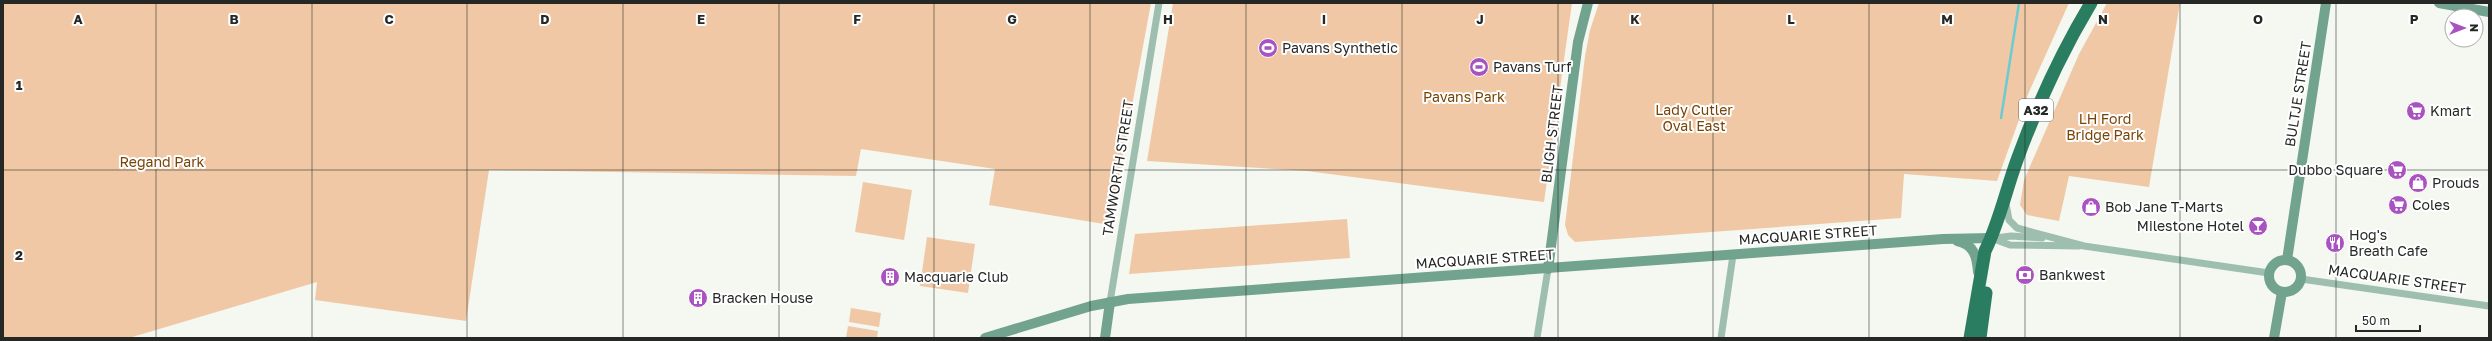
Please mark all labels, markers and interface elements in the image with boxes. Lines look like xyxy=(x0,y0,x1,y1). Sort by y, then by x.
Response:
north arrow xyxy=(2444,8,2484,48)
text: A xyxy=(73,11,83,27)
text: B xyxy=(229,11,239,27)
text: C xyxy=(384,11,394,27)
text: D xyxy=(540,11,550,27)
text: E xyxy=(697,11,705,27)
text: F xyxy=(853,11,861,27)
text: G xyxy=(1007,11,1017,27)
text: H xyxy=(1163,11,1173,27)
text: I xyxy=(1322,11,1326,27)
text: J xyxy=(1476,11,1484,27)
text: K xyxy=(1630,11,1640,27)
text: L xyxy=(1787,11,1795,27)
text: M xyxy=(1941,11,1953,27)
text: N xyxy=(2098,11,2108,27)
text: O xyxy=(2253,11,2263,27)
text: P xyxy=(2410,11,2419,27)
text: N xyxy=(2468,24,2481,32)
sports icon: Pavans Synthetic xyxy=(1257,37,1279,59)
place label: Pavans Synthetic xyxy=(1282,39,1398,56)
street label: BULTJE STREET xyxy=(2281,40,2314,148)
sports icon: Pavans Turf xyxy=(1468,56,1490,78)
place label: Pavans Turf xyxy=(1493,58,1571,75)
text: 1 xyxy=(16,77,23,93)
street label: BLIGH STREET xyxy=(1537,84,1566,184)
park label: Pavans Park xyxy=(1423,88,1505,105)
street label: TAMWORTH STREET xyxy=(1098,98,1137,237)
road number: A32 xyxy=(2019,99,2053,121)
supermarket icon: Kmart xyxy=(2405,100,2427,122)
park label: Lady Cutler Oval East xyxy=(1655,101,1733,134)
place label: Kmart xyxy=(2430,102,2471,119)
park label: LH Ford Bridge Park xyxy=(2066,110,2144,143)
park label: Regand Park xyxy=(119,153,205,170)
supermarket icon: Dubbo Square xyxy=(2386,159,2408,181)
place label: Dubbo Square xyxy=(2288,161,2383,178)
shop icon: Prouds xyxy=(2407,172,2429,194)
place label: Prouds xyxy=(2432,174,2479,191)
supermarket icon: Coles xyxy=(2387,194,2409,216)
shop icon: Bob Jane T-Marts xyxy=(2080,196,2102,218)
place label: Coles xyxy=(2412,196,2450,213)
place label: Bob Jane T-Marts xyxy=(2105,198,2223,215)
bar icon: Milestone Hotel xyxy=(2247,215,2269,237)
place label: Milestone Hotel xyxy=(2137,217,2244,234)
street label: MACQUARIE STREET xyxy=(1738,221,1878,248)
place label: Hog's Breath Cafe xyxy=(2349,226,2428,259)
restaurant icon: Hog's Breath Cafe xyxy=(2324,232,2346,254)
street label: MACQUARIE STREET xyxy=(1415,245,1555,272)
text: 2 xyxy=(15,247,23,263)
street label: MACQUARIE STREET xyxy=(2327,260,2467,297)
bank icon: Bankwest xyxy=(2014,264,2036,286)
building icon: Macquarie Club xyxy=(879,266,901,288)
place label: Bankwest xyxy=(2039,266,2105,283)
place label: Macquarie Club xyxy=(904,268,1008,285)
building icon: Bracken House xyxy=(687,287,709,309)
place label: Bracken House xyxy=(712,289,813,306)
scale bar xyxy=(2356,307,2420,333)
text: 50 m xyxy=(2362,313,2390,328)

